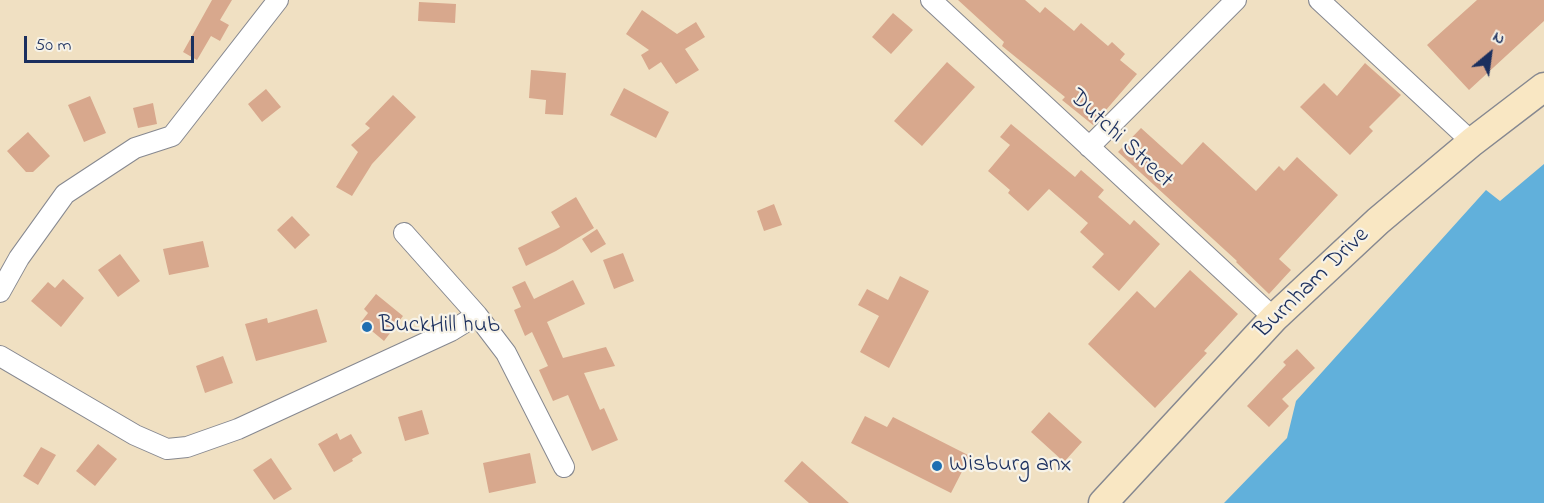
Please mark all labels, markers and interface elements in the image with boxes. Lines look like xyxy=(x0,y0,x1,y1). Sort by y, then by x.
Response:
scale bar xyxy=(27,24,196,62)
north arrow xyxy=(1460,24,1520,84)
text: N xyxy=(1488,25,1509,51)
text: 50 m xyxy=(35,33,72,59)
street label: Dutchi Street xyxy=(1062,84,1178,196)
street label: Burnham Drive xyxy=(1250,222,1376,346)
place label: BuckHill hub xyxy=(379,313,500,341)
marker: BuckHill hub xyxy=(360,320,374,334)
place label: Wisburg anx xyxy=(949,452,1071,480)
marker: Wisburg anx xyxy=(930,459,944,473)

